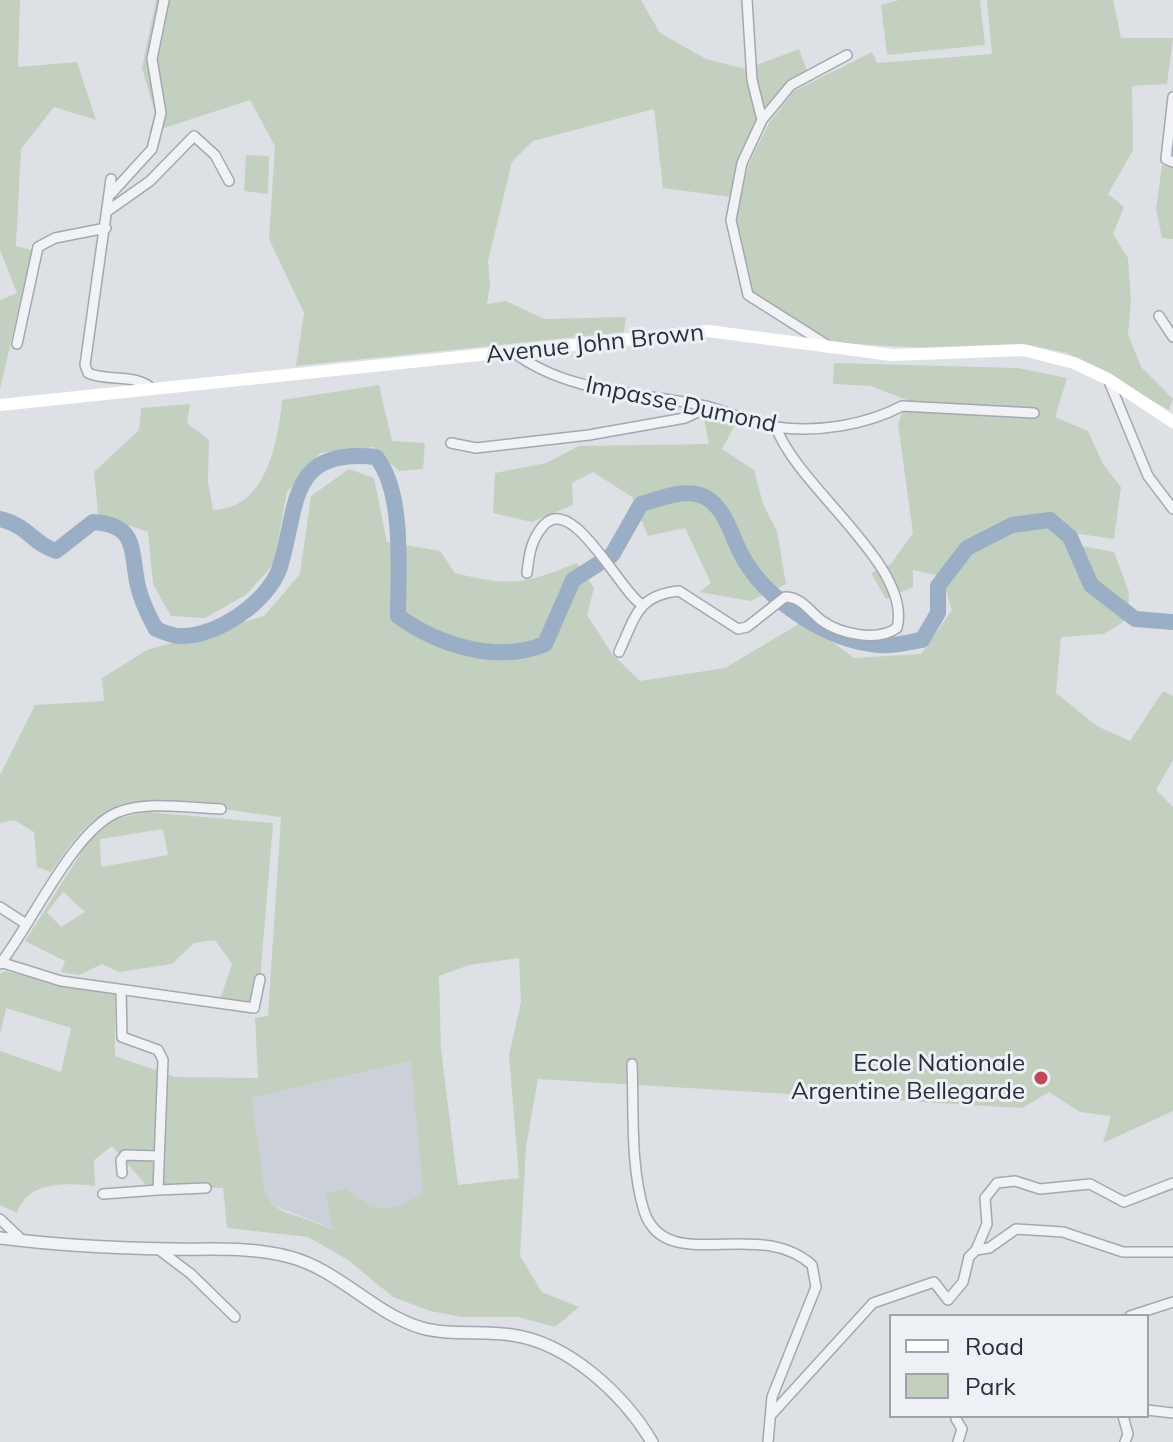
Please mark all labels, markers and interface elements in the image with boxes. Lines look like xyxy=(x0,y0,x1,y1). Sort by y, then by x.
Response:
street label: Avenue John Brown xyxy=(485,318,705,370)
street label: Impasse Dumond xyxy=(583,371,779,439)
place label: Ecole Nationale Argentine Bellegarde xyxy=(791,1050,1025,1106)
marker: Ecole Nationale Argentine Bellegarde xyxy=(1032,1069,1050,1087)
legend xyxy=(889,1314,1149,1418)
text: Road xyxy=(965,1331,1024,1361)
text: Park xyxy=(965,1371,1016,1401)

